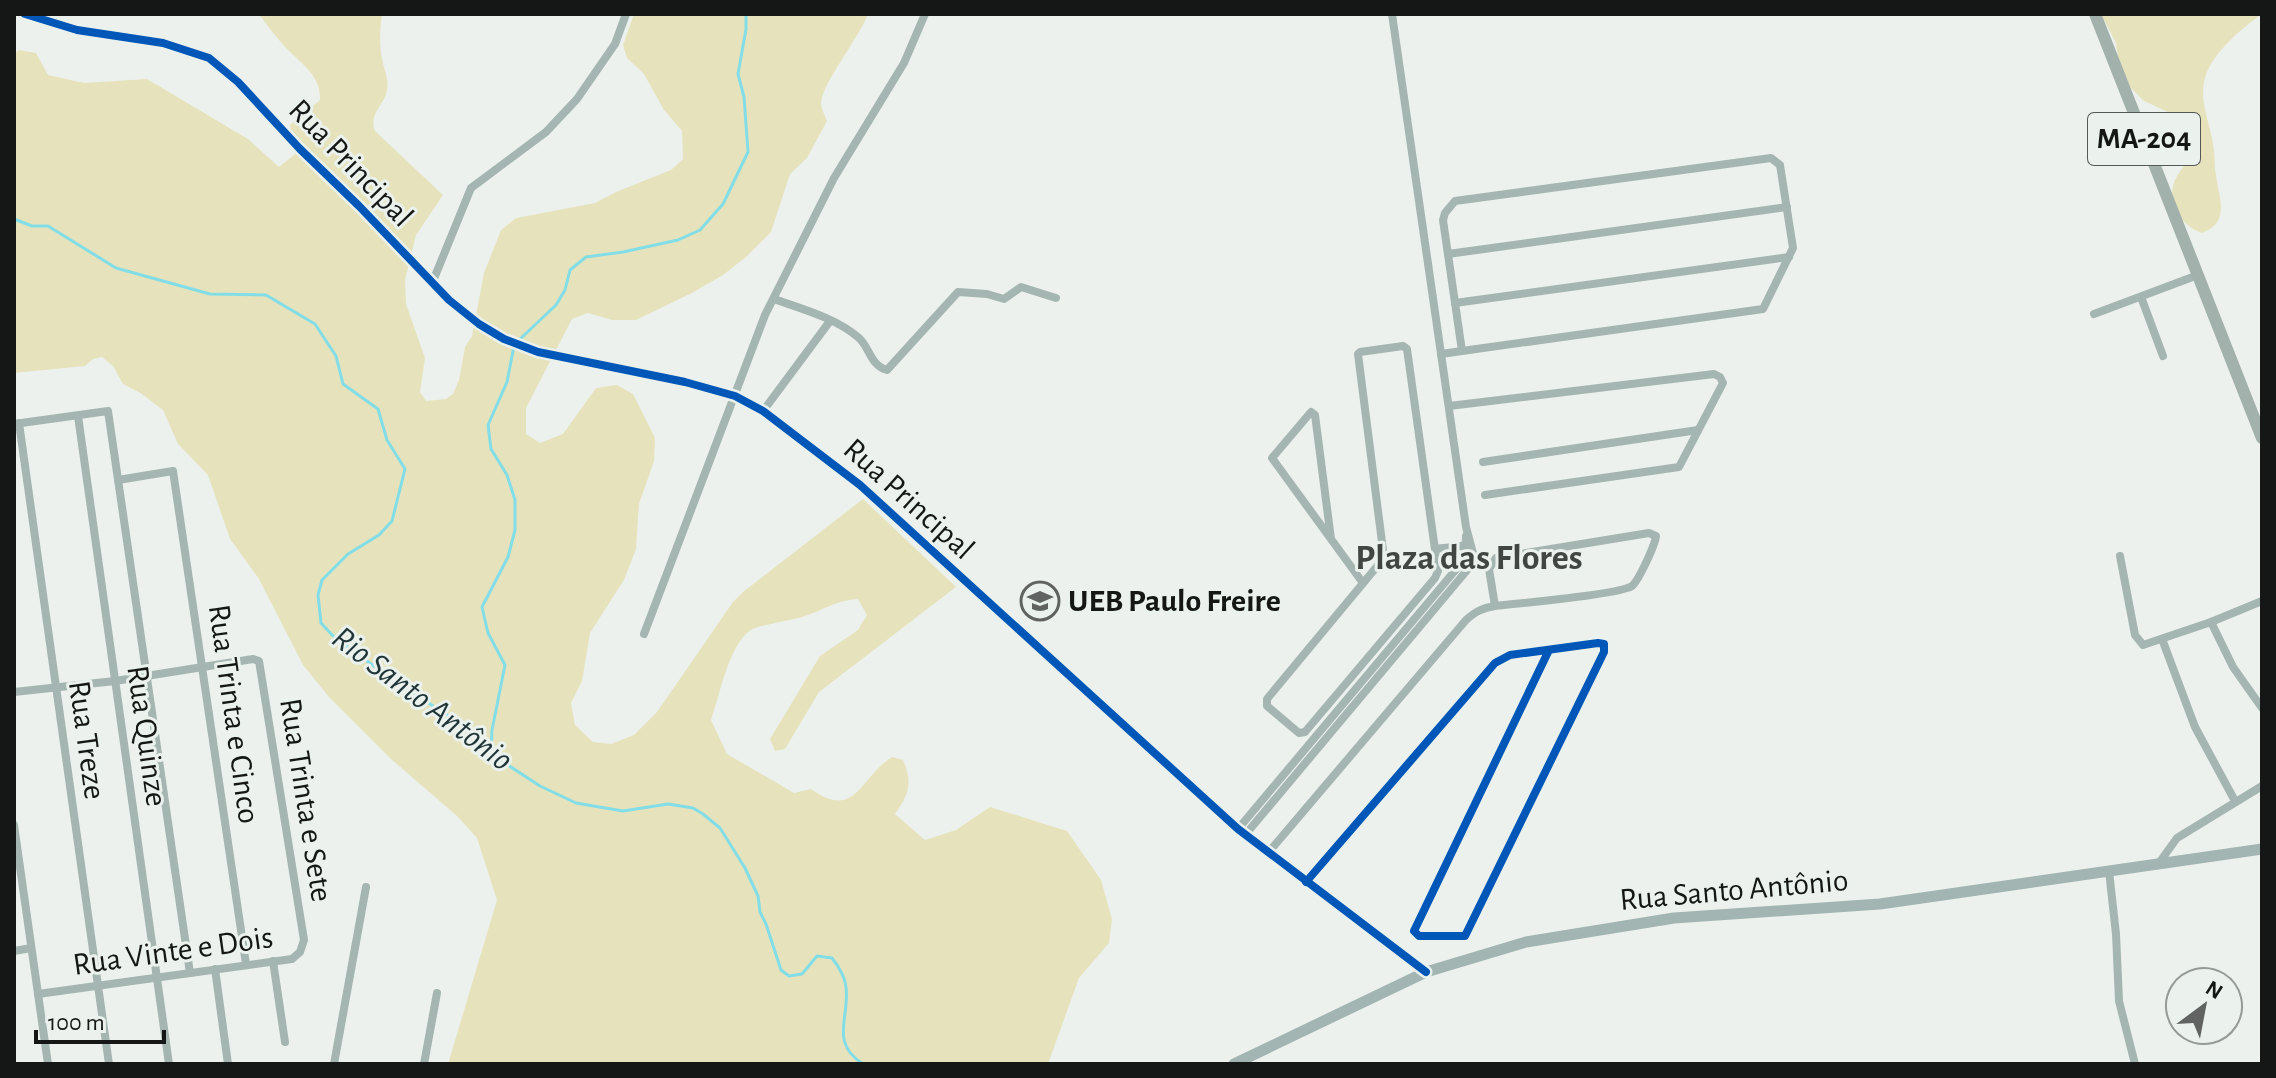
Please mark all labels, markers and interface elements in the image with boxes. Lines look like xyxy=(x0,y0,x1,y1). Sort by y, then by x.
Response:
street label: Rua Principal xyxy=(283,93,419,233)
road number: MA-204 xyxy=(2088,113,2200,165)
street label: Rua Principal xyxy=(838,432,980,566)
district label: Plaza das Flores xyxy=(1355,540,1583,576)
school or university icon: UEB Paulo Freire xyxy=(1019,580,1061,622)
place label: UEB Paulo Freire xyxy=(1068,585,1281,617)
street label: Rua Trinta e Cinco xyxy=(203,602,265,826)
water label: Rio Santo Antônio xyxy=(325,620,519,778)
street label: Rua Quinze xyxy=(121,663,173,809)
street label: Rua Treze xyxy=(63,679,111,801)
street label: Rua Trinta e Sete xyxy=(274,696,338,904)
street label: Rua Santo Antônio xyxy=(1618,864,1850,916)
street label: Rua Vinte e Dois xyxy=(71,921,275,981)
north arrow xyxy=(2164,966,2244,1046)
text: N xyxy=(2202,977,2226,1003)
scale bar xyxy=(36,994,164,1044)
text: 100 m xyxy=(48,1011,105,1035)

